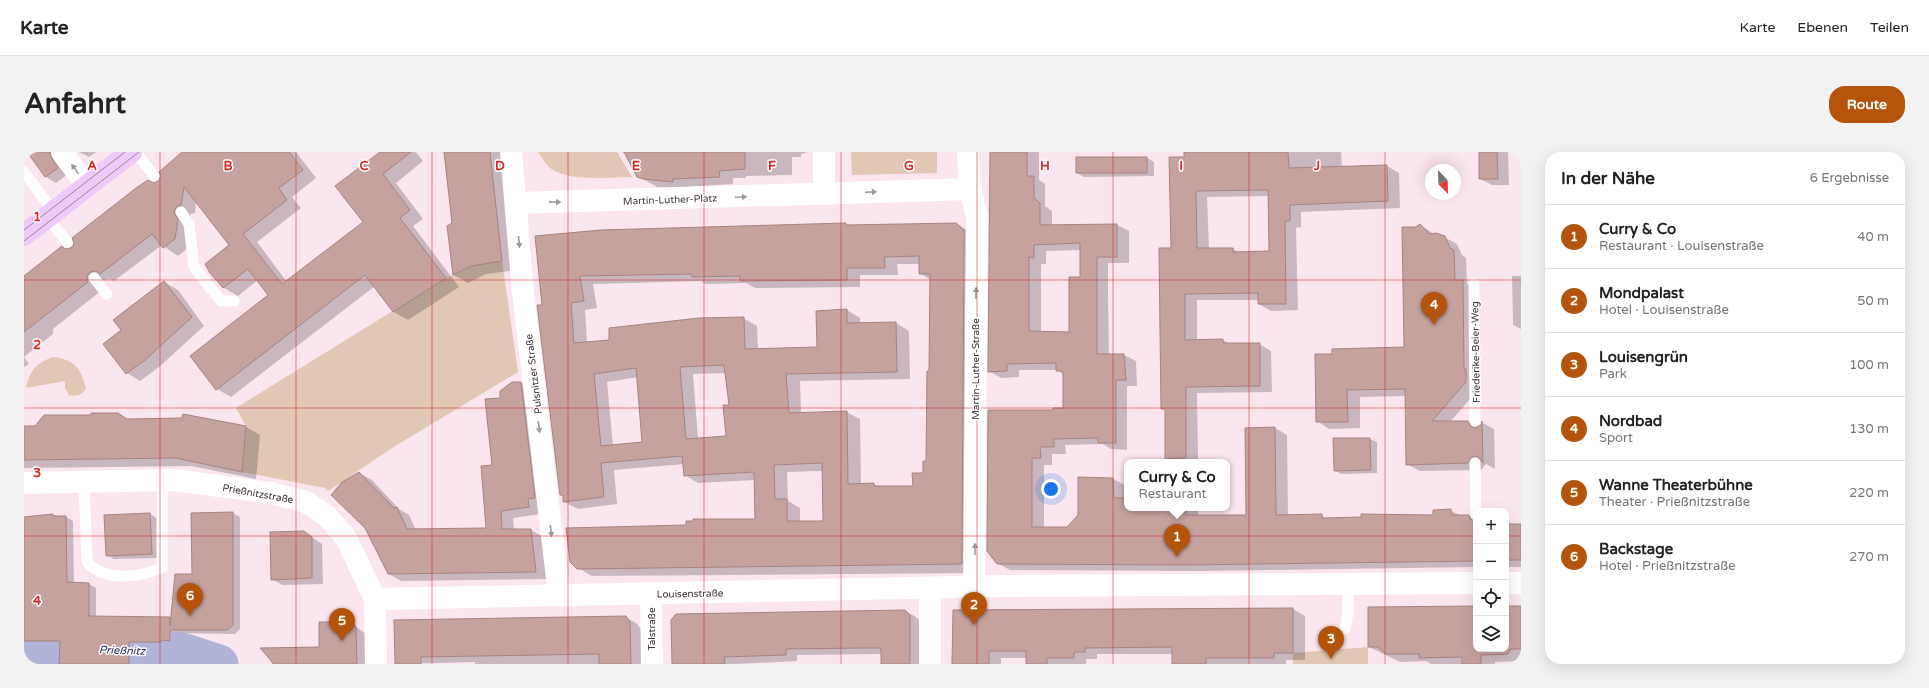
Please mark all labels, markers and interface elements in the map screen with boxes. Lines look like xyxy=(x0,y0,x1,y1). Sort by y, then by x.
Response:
text: Karte xyxy=(20,17,69,39)
text: Karte xyxy=(1740,19,1775,36)
text: Ebenen xyxy=(1797,19,1848,36)
text: Teilen xyxy=(1870,19,1909,36)
button: Route xyxy=(1829,86,1905,123)
text: Anfahrt xyxy=(24,87,126,121)
text: A xyxy=(87,158,97,174)
text: B xyxy=(223,158,233,174)
text: C xyxy=(359,158,369,174)
text: D xyxy=(495,158,505,174)
text: E xyxy=(632,158,640,174)
text: F xyxy=(768,158,776,174)
text: G xyxy=(904,158,914,174)
text: H xyxy=(1040,158,1050,174)
text: I xyxy=(1179,158,1183,174)
text: J xyxy=(1313,158,1320,174)
one-way arrow xyxy=(71,164,79,174)
north arrow xyxy=(1425,164,1461,200)
text: In der Nähe xyxy=(1561,168,1655,189)
text: 6 Ergebnisse xyxy=(1810,170,1889,186)
one-way arrow xyxy=(865,189,877,196)
street label: Martin-Luther-Platz xyxy=(623,192,717,208)
one-way arrow xyxy=(735,193,747,200)
one-way arrow xyxy=(549,199,562,205)
text: 1 xyxy=(33,209,41,225)
text: Curry & Co xyxy=(1599,220,1676,238)
text: 1 xyxy=(1570,229,1578,245)
text: 40 m xyxy=(1857,229,1889,245)
one-way arrow xyxy=(516,236,522,248)
text: Restaurant · Louisenstraße xyxy=(1599,238,1764,254)
text: Mondpalast xyxy=(1599,284,1684,302)
one-way arrow xyxy=(973,286,979,299)
pin: 4 xyxy=(1421,292,1447,325)
text: 2 xyxy=(1570,293,1578,309)
text: 50 m xyxy=(1857,293,1889,309)
street label: Friederike-Beier-Weg xyxy=(1469,301,1483,403)
text: Hotel · Louisenstraße xyxy=(1599,302,1729,318)
street label: Martin-Luther-Straße xyxy=(970,318,982,420)
street label: Pulsnitzer Straße xyxy=(523,333,545,415)
text: 2 xyxy=(33,337,41,353)
text: Louisengrün xyxy=(1599,348,1688,366)
text: 3 xyxy=(1570,357,1578,373)
text: 100 m xyxy=(1849,357,1889,373)
text: Park xyxy=(1599,366,1627,382)
text: Nordbad xyxy=(1599,412,1662,430)
one-way arrow xyxy=(536,421,542,433)
text: 4 xyxy=(1570,421,1578,437)
text: 130 m xyxy=(1849,421,1889,437)
text: Sport xyxy=(1599,430,1633,446)
popup xyxy=(1124,459,1230,511)
text: 3 xyxy=(33,465,41,481)
text: Curry & Co xyxy=(1138,468,1216,486)
text: Wanne Theaterbühne xyxy=(1599,476,1753,494)
your location xyxy=(1041,479,1061,499)
street label: Prießnitzstraße xyxy=(221,482,295,506)
text: 5 xyxy=(1570,485,1578,501)
text: 220 m xyxy=(1849,485,1889,501)
text: Restaurant xyxy=(1138,486,1206,502)
text: Theater · Prießnitzstraße xyxy=(1599,494,1750,510)
map controls xyxy=(1473,508,1509,652)
button: + xyxy=(1473,508,1509,544)
one-way arrow xyxy=(548,524,554,537)
pin: 1 xyxy=(1164,524,1190,557)
text: Backstage xyxy=(1599,540,1673,558)
one-way arrow xyxy=(972,542,978,555)
button: − xyxy=(1473,544,1509,580)
text: 6 xyxy=(1570,549,1578,565)
text: 270 m xyxy=(1849,549,1889,565)
text: Hotel · Prießnitzstraße xyxy=(1599,558,1736,574)
button: locate xyxy=(1473,580,1509,616)
pin: 6 xyxy=(177,583,203,616)
street label: Louisenstraße xyxy=(657,587,724,601)
pin: 2 xyxy=(961,592,987,625)
text: 4 xyxy=(33,593,42,609)
street label: Talstraße xyxy=(646,607,658,651)
pin: 5 xyxy=(329,608,355,641)
button: layers xyxy=(1473,616,1509,652)
pin: 3 xyxy=(1318,626,1344,659)
water label: Prießnitz xyxy=(99,643,147,658)

